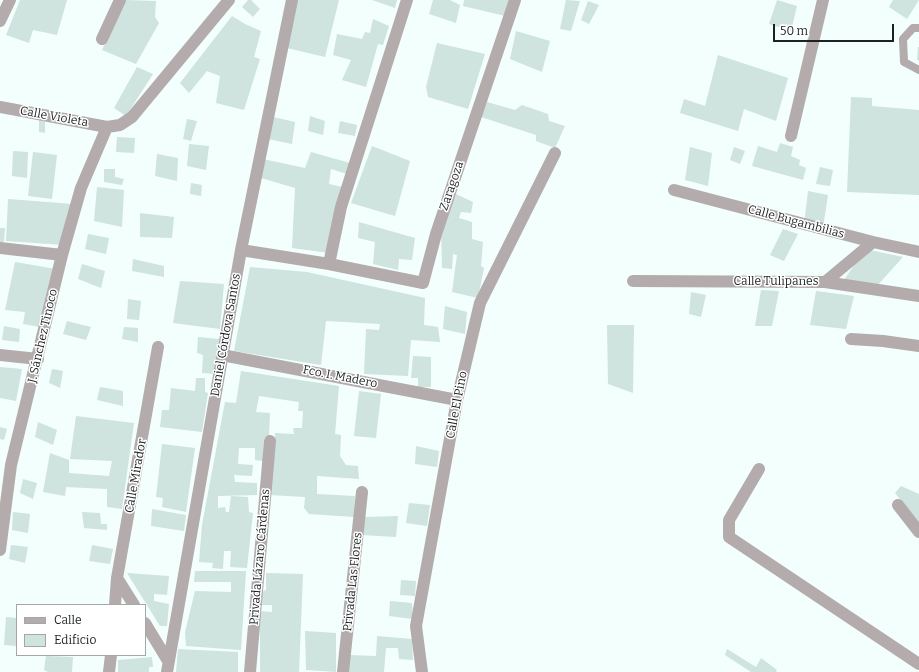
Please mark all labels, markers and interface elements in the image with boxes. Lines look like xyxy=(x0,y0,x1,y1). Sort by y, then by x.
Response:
scale bar xyxy=(775,16,896,42)
text: 50 m xyxy=(780,24,808,38)
street label: Calle Violeta xyxy=(19,104,89,130)
street label: Zaragoza xyxy=(437,159,467,213)
street label: Calle Bugambilias xyxy=(746,202,846,242)
street label: Daniel Córdova Santos xyxy=(208,272,244,398)
street label: Calle Tulipanes xyxy=(734,275,818,289)
street label: J. Sánchez Tinoco xyxy=(25,288,61,384)
street label: Fco. I. Madero xyxy=(302,363,378,391)
street label: Calle El Pino xyxy=(443,370,471,440)
street label: Calle Mirador xyxy=(122,438,150,514)
street label: Privada Lázaro Cárdenas xyxy=(247,488,273,626)
street label: Privada Las Flores xyxy=(341,532,365,632)
legend xyxy=(16,604,146,656)
text: Calle xyxy=(54,613,82,627)
text: Edificio xyxy=(54,633,96,647)

